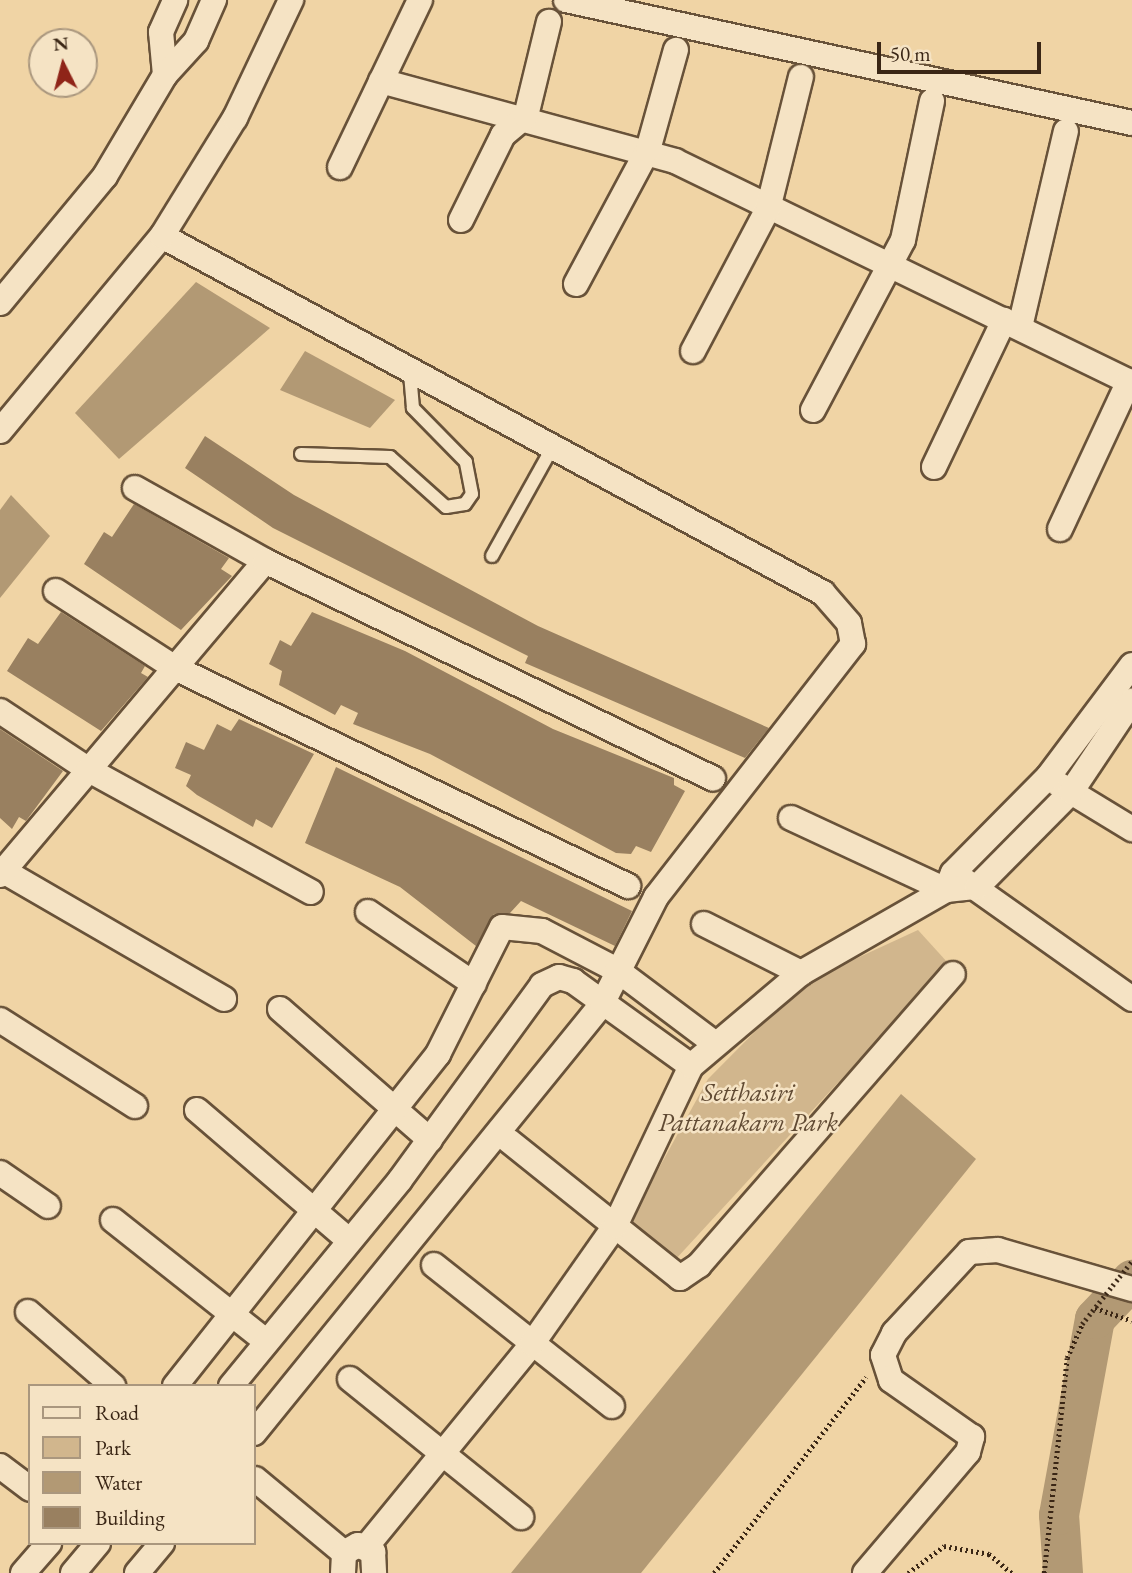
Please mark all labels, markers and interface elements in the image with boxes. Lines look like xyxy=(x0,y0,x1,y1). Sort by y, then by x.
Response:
north arrow xyxy=(28,28,98,98)
scale bar xyxy=(880,28,1044,72)
text: N xyxy=(52,30,70,57)
text: 50 m xyxy=(890,40,931,67)
park label: Setthasiri Pattanakarn Park xyxy=(658,1077,838,1138)
legend xyxy=(28,1384,256,1545)
text: Road xyxy=(95,1399,139,1426)
text: Park xyxy=(95,1434,131,1461)
text: Water xyxy=(95,1469,142,1496)
text: Building xyxy=(95,1504,165,1531)

